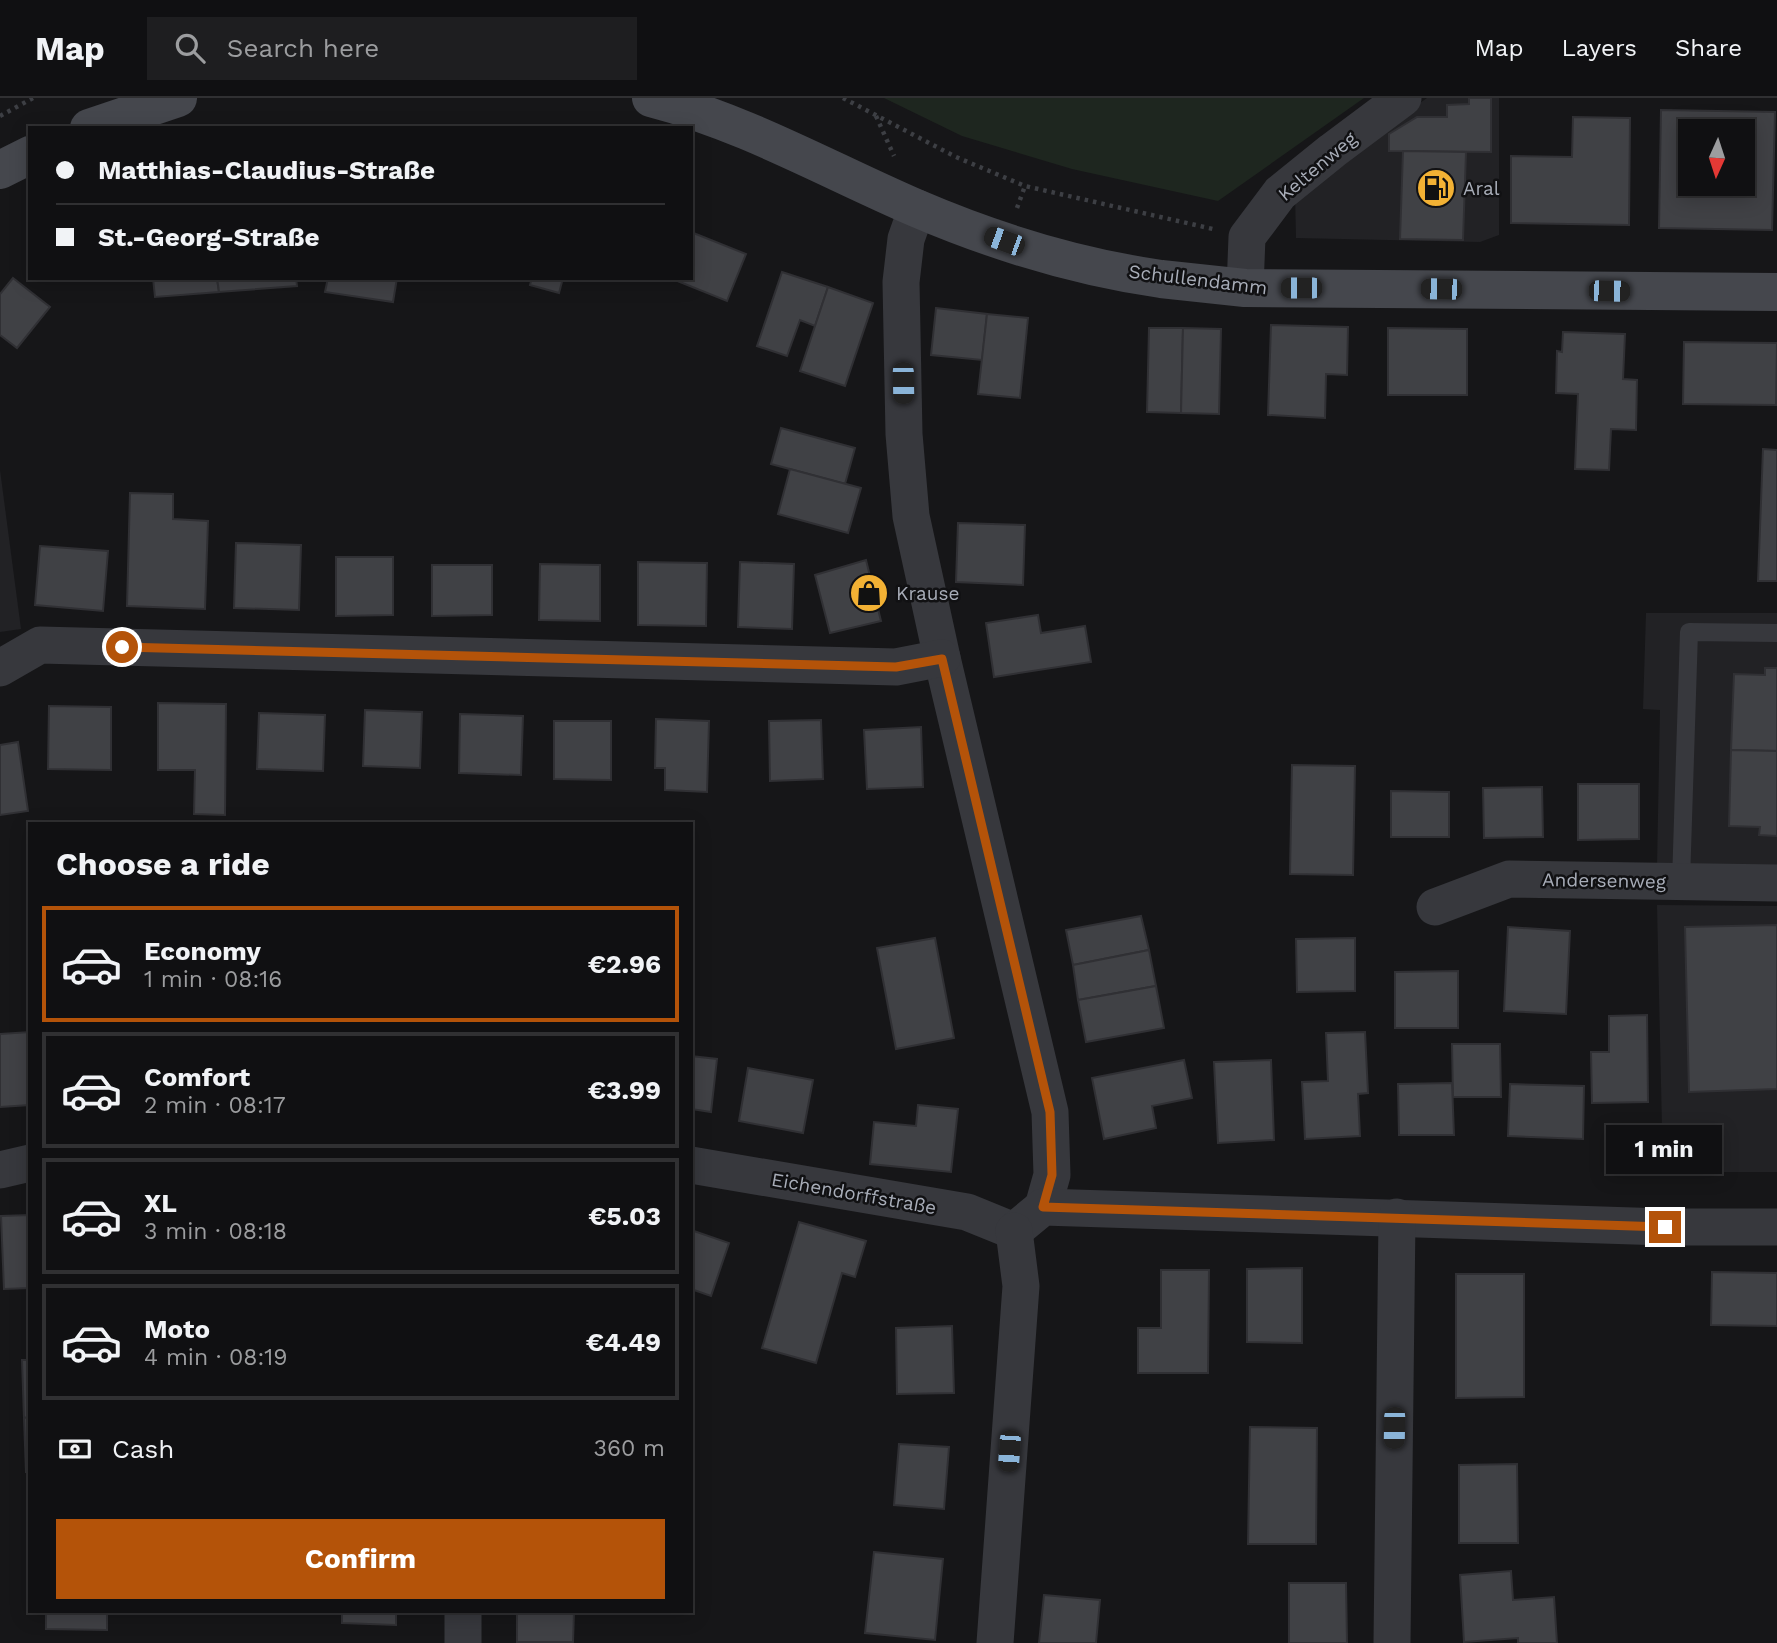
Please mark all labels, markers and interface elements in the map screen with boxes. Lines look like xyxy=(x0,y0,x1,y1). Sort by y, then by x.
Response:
search box xyxy=(147,17,637,80)
text: Map xyxy=(35,29,105,68)
icon: search xyxy=(171,29,209,67)
text: Search here xyxy=(227,33,379,63)
text: Map xyxy=(1475,34,1523,62)
text: Layers xyxy=(1561,34,1637,62)
text: Share xyxy=(1675,34,1742,62)
north arrow xyxy=(1678,119,1755,196)
map controls xyxy=(1678,119,1755,196)
street label: Keltenweg xyxy=(1273,126,1362,206)
text: Matthias-Claudius-Straße xyxy=(98,155,435,185)
fuel station icon: Aral xyxy=(1415,167,1457,209)
place label: Aral xyxy=(1463,177,1500,200)
text: St.-Georg-Straße xyxy=(98,222,320,252)
car xyxy=(981,224,1028,258)
street label: Schullendamm xyxy=(1127,260,1269,299)
car xyxy=(1281,278,1323,299)
car xyxy=(1420,278,1463,300)
car xyxy=(1588,280,1631,302)
car xyxy=(893,362,914,404)
shop icon: Krause xyxy=(848,572,890,614)
place label: Krause xyxy=(896,582,959,605)
route start xyxy=(106,631,138,663)
text: Choose a ride xyxy=(56,845,270,883)
street label: Andersenweg xyxy=(1542,868,1667,893)
icon: car xyxy=(60,933,123,996)
text: Economy xyxy=(144,936,261,966)
text: €2.96 xyxy=(588,949,661,979)
text: 1 min · 08:16 xyxy=(144,966,282,993)
icon: car xyxy=(60,1059,123,1122)
text: Comfort xyxy=(144,1062,250,1092)
text: €3.99 xyxy=(588,1075,661,1105)
text: 2 min · 08:17 xyxy=(144,1092,286,1119)
callout: 1 min xyxy=(1607,1126,1723,1174)
text: 1 min xyxy=(1634,1136,1694,1163)
street label: Eichendorffstraße xyxy=(770,1168,938,1219)
icon: car xyxy=(60,1185,123,1248)
text: XL xyxy=(144,1188,177,1218)
text: €5.03 xyxy=(588,1201,661,1231)
route end xyxy=(1649,1211,1681,1243)
text: 3 min · 08:18 xyxy=(144,1218,287,1245)
icon: car xyxy=(60,1311,123,1374)
text: Moto xyxy=(144,1314,210,1344)
text: €4.49 xyxy=(586,1327,661,1357)
text: 4 min · 08:19 xyxy=(144,1344,288,1371)
car xyxy=(1384,1407,1405,1449)
car xyxy=(998,1429,1021,1473)
icon: cash xyxy=(56,1430,94,1468)
text: Cash xyxy=(112,1434,174,1464)
text: 360 m xyxy=(594,1435,665,1462)
button: Confirm xyxy=(56,1519,665,1599)

